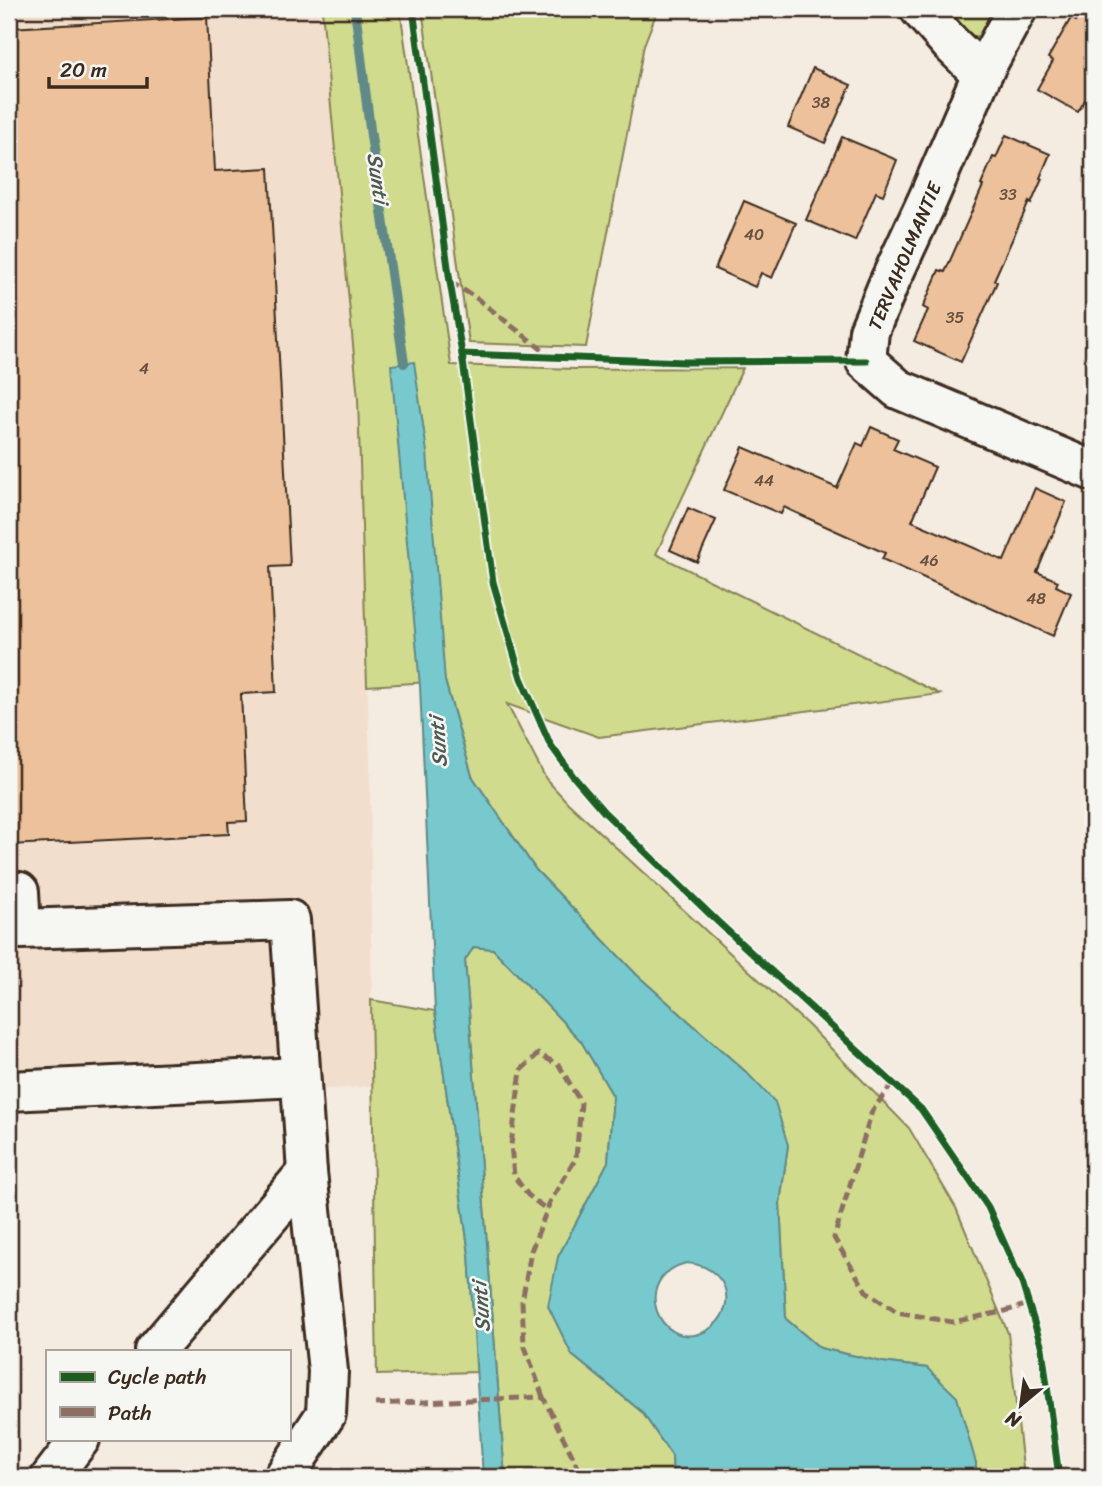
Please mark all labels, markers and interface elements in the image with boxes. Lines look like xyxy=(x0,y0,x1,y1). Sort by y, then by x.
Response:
scale bar xyxy=(49,46,147,90)
text: 20 m xyxy=(60,51,107,89)
house number: 38 xyxy=(812,88,831,117)
water label: Sunti xyxy=(356,150,401,210)
street label: TERVAHOLMANTIE xyxy=(858,176,951,335)
house number: 33 xyxy=(999,180,1017,209)
house number: 40 xyxy=(744,220,764,249)
house number: 35 xyxy=(946,303,965,332)
house number: 4 xyxy=(139,354,149,383)
house number: 44 xyxy=(754,466,774,495)
house number: 46 xyxy=(919,546,939,575)
house number: 48 xyxy=(1026,584,1046,613)
water label: Sunti xyxy=(417,711,459,769)
water label: Sunti xyxy=(460,1276,502,1334)
legend xyxy=(46,1350,290,1440)
text: Cycle path xyxy=(108,1358,207,1396)
north arrow xyxy=(986,1370,1056,1440)
text: Path xyxy=(108,1394,151,1432)
text: N xyxy=(999,1401,1028,1438)

